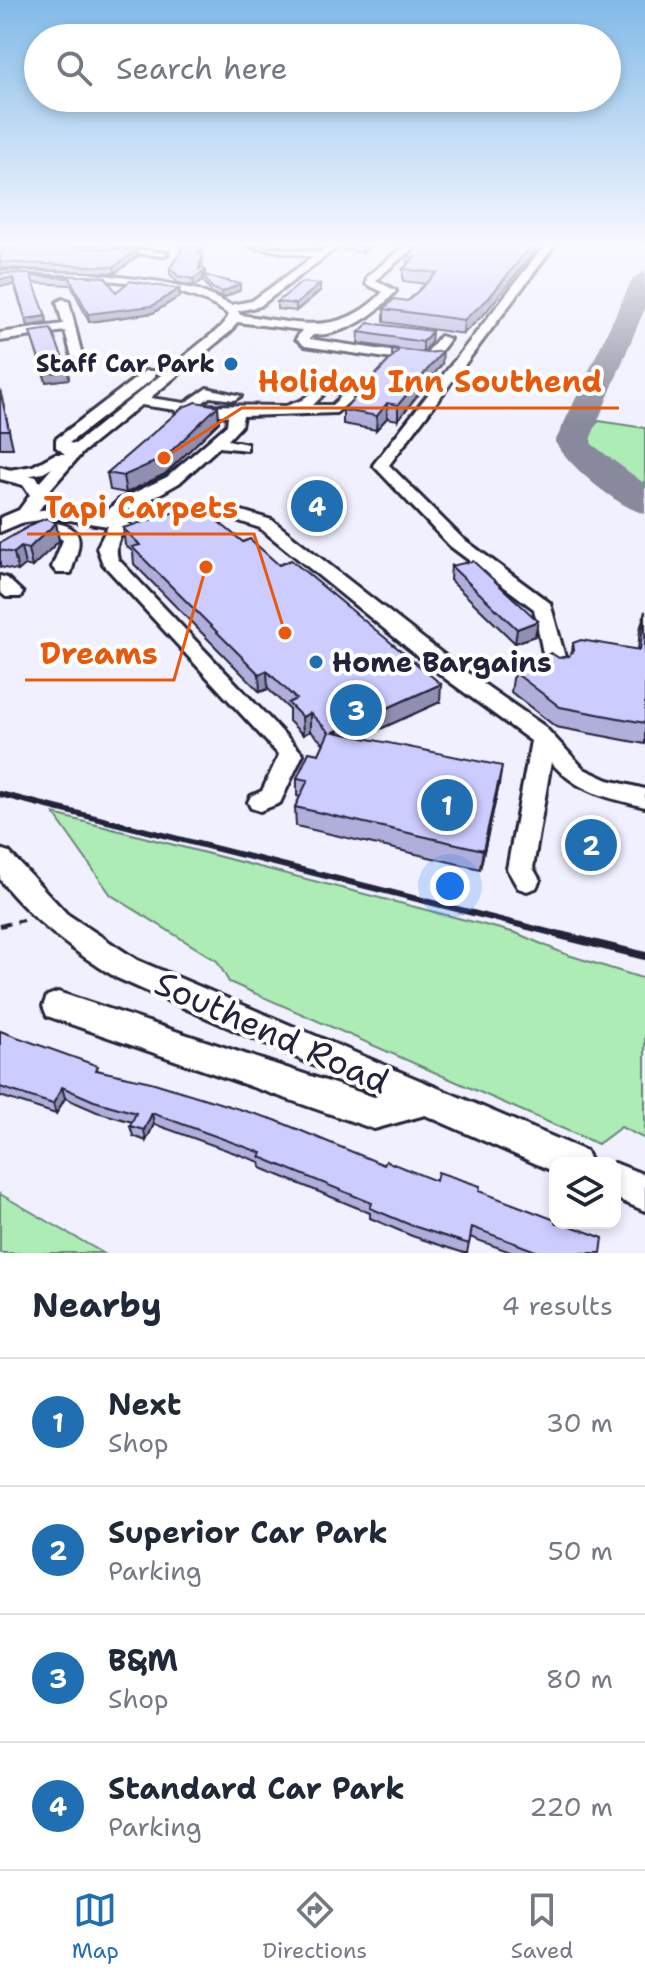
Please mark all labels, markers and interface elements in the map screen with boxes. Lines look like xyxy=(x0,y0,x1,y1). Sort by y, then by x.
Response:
search box xyxy=(24,24,621,112)
icon: search xyxy=(52,46,96,90)
text: Search here xyxy=(116,48,287,89)
place label: Staff Car Park xyxy=(36,348,215,380)
callout: Holiday Inn Southend xyxy=(242,354,619,408)
marker: Staff Car Park xyxy=(222,355,240,373)
text: Holiday Inn Southend xyxy=(258,361,602,402)
pin: 4 xyxy=(291,476,343,536)
callout: Tapi Carpets xyxy=(27,480,254,534)
text: Tapi Carpets xyxy=(44,487,238,528)
callout: Dreams xyxy=(25,626,174,680)
text: Dreams xyxy=(40,633,158,674)
place label: Home Bargains xyxy=(332,643,552,681)
marker: Home Bargains xyxy=(307,653,325,671)
pin: 3 xyxy=(330,680,382,740)
pin: 1 xyxy=(421,775,473,835)
pin: 2 xyxy=(565,815,617,875)
your location xyxy=(430,866,470,906)
street label: Southend Road xyxy=(148,960,396,1104)
map controls xyxy=(549,1157,621,1229)
button: layers xyxy=(549,1157,621,1229)
text: Nearby xyxy=(32,1282,162,1328)
text: 4 results xyxy=(501,1288,613,1323)
text: Next xyxy=(108,1384,181,1425)
text: 1 xyxy=(52,1405,64,1440)
text: 30 m xyxy=(546,1405,613,1440)
text: Shop xyxy=(108,1425,169,1460)
text: Superior Car Park xyxy=(108,1512,388,1553)
text: 2 xyxy=(49,1533,67,1568)
text: 50 m xyxy=(548,1533,613,1568)
text: Parking xyxy=(108,1553,202,1588)
text: B&M xyxy=(108,1640,178,1681)
text: 3 xyxy=(49,1661,67,1696)
text: 80 m xyxy=(546,1661,613,1696)
text: Shop xyxy=(108,1681,169,1716)
text: Standard Car Park xyxy=(108,1768,405,1809)
text: 4 xyxy=(49,1789,67,1824)
text: 220 m xyxy=(529,1789,613,1824)
text: Parking xyxy=(108,1809,202,1844)
tab: Map xyxy=(72,1888,119,1965)
tab: Directions xyxy=(262,1888,367,1965)
tab: Saved xyxy=(511,1888,573,1965)

